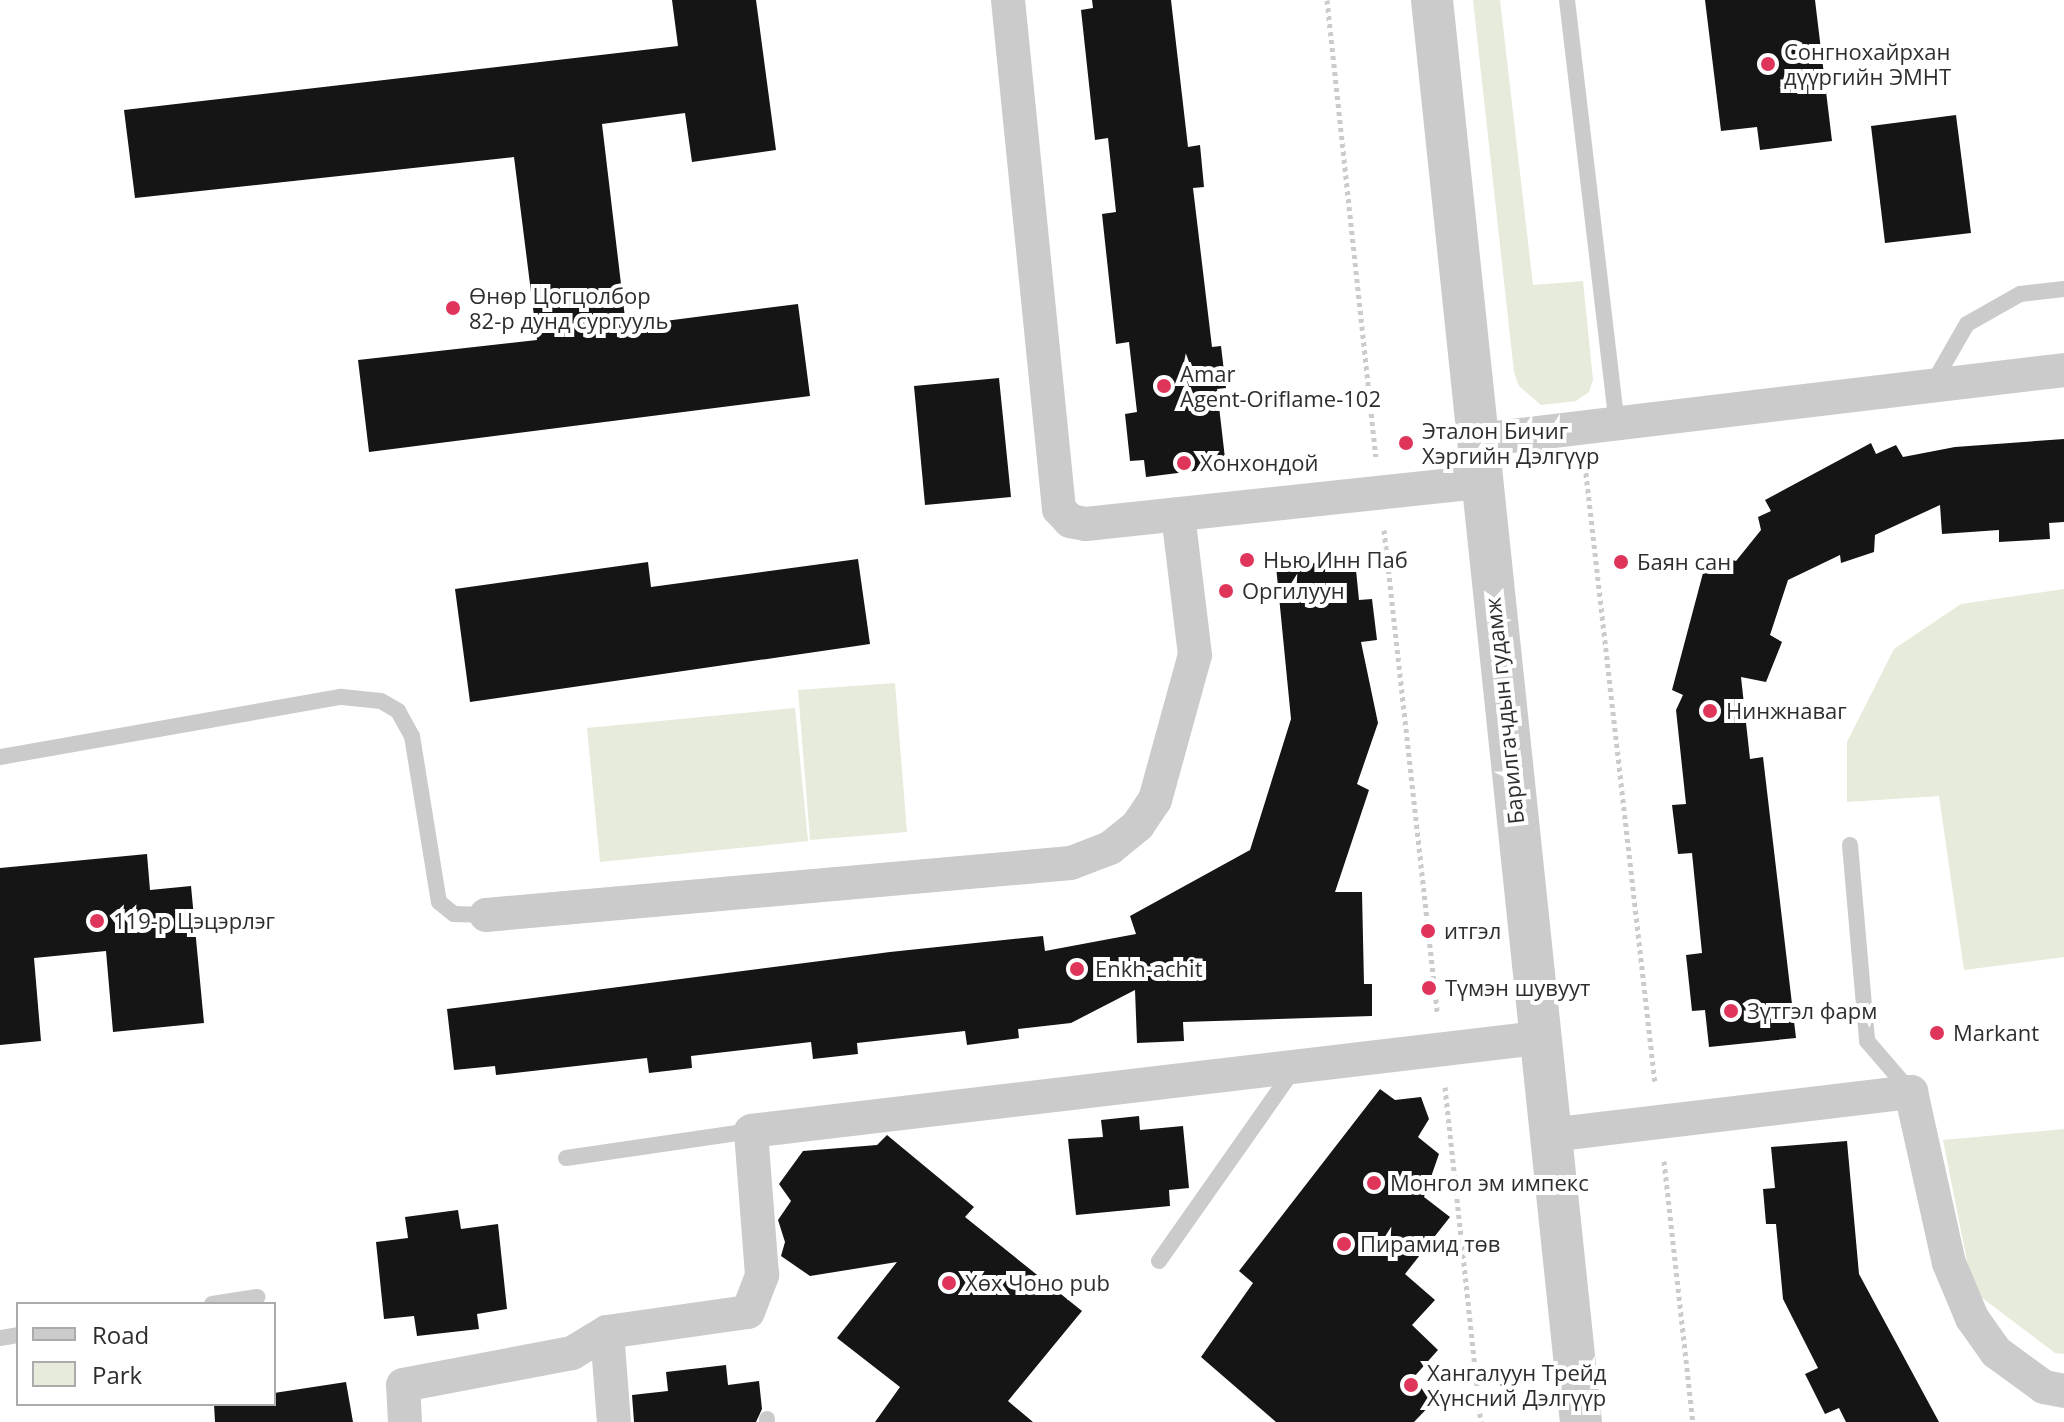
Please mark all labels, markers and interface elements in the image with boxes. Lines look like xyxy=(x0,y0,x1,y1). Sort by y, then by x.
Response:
place label: Сонгнохайрхан дүүргийн ЭМНТ xyxy=(1784,38,1951,90)
marker: Сонгнохайрхан дүүргийн ЭМНТ xyxy=(1759,55,1777,73)
place label: Өнөр Цогцолбор 82-р дунд сургууль xyxy=(469,282,668,334)
marker: Өнөр Цогцолбор 82-р дунд сургууль xyxy=(444,299,462,317)
place label: Amar Agent-Oriflame-102 xyxy=(1180,360,1381,412)
marker: Amar Agent-Oriflame-102 xyxy=(1155,377,1173,395)
place label: Эталон Бичиг Хэргийн Дэлгүүр xyxy=(1422,417,1600,468)
marker: Эталон Бичиг Хэргийн Дэлгүүр xyxy=(1397,434,1415,452)
place label: Хонхондой xyxy=(1200,450,1318,476)
marker: Хонхондой xyxy=(1175,454,1193,472)
place label: Нью Инн Паб xyxy=(1263,547,1408,573)
place label: Баян сан xyxy=(1637,549,1731,575)
marker: Нью Инн Паб xyxy=(1238,551,1256,569)
marker: Баян сан xyxy=(1612,553,1630,571)
place label: Оргилуун xyxy=(1242,578,1345,604)
marker: Оргилуун xyxy=(1217,582,1235,600)
street label: Барилгачдын гудамж xyxy=(1479,596,1529,826)
place label: Нинжнаваг xyxy=(1726,698,1847,724)
marker: Нинжнаваг xyxy=(1701,702,1719,720)
place label: 119-р Цэцэрлэг xyxy=(113,908,275,934)
marker: 119-р Цэцэрлэг xyxy=(88,912,106,930)
place label: итгэл xyxy=(1444,918,1501,944)
marker: итгэл xyxy=(1419,922,1437,940)
place label: Enkh-achit xyxy=(1095,956,1202,982)
marker: Enkh-achit xyxy=(1066,958,1088,980)
place label: Түмэн шувуут xyxy=(1445,975,1590,1001)
marker: Түмэн шувуут xyxy=(1420,979,1438,997)
place label: Зүтгэл фарм xyxy=(1747,998,1877,1024)
marker: Зүтгэл фарм xyxy=(1722,1002,1740,1020)
place label: Markant xyxy=(1953,1020,2039,1046)
marker: Markant xyxy=(1928,1024,1946,1042)
place label: Монгол эм импекс xyxy=(1390,1170,1589,1196)
marker: Монгол эм импекс xyxy=(1365,1174,1383,1192)
place label: Пирамид төв xyxy=(1360,1231,1500,1257)
marker: Пирамид төв xyxy=(1335,1235,1353,1253)
place label: Хөх Чоно pub xyxy=(965,1270,1110,1296)
marker: Хөх Чоно pub xyxy=(940,1274,958,1292)
legend xyxy=(16,1302,276,1406)
text: Road xyxy=(92,1318,149,1351)
text: Park xyxy=(92,1358,142,1391)
place label: Хангалуун Трейд Хүнсний Дэлгүүр xyxy=(1427,1359,1606,1410)
marker: Хангалуун Трейд Хүнсний Дэлгүүр xyxy=(1402,1376,1420,1394)

